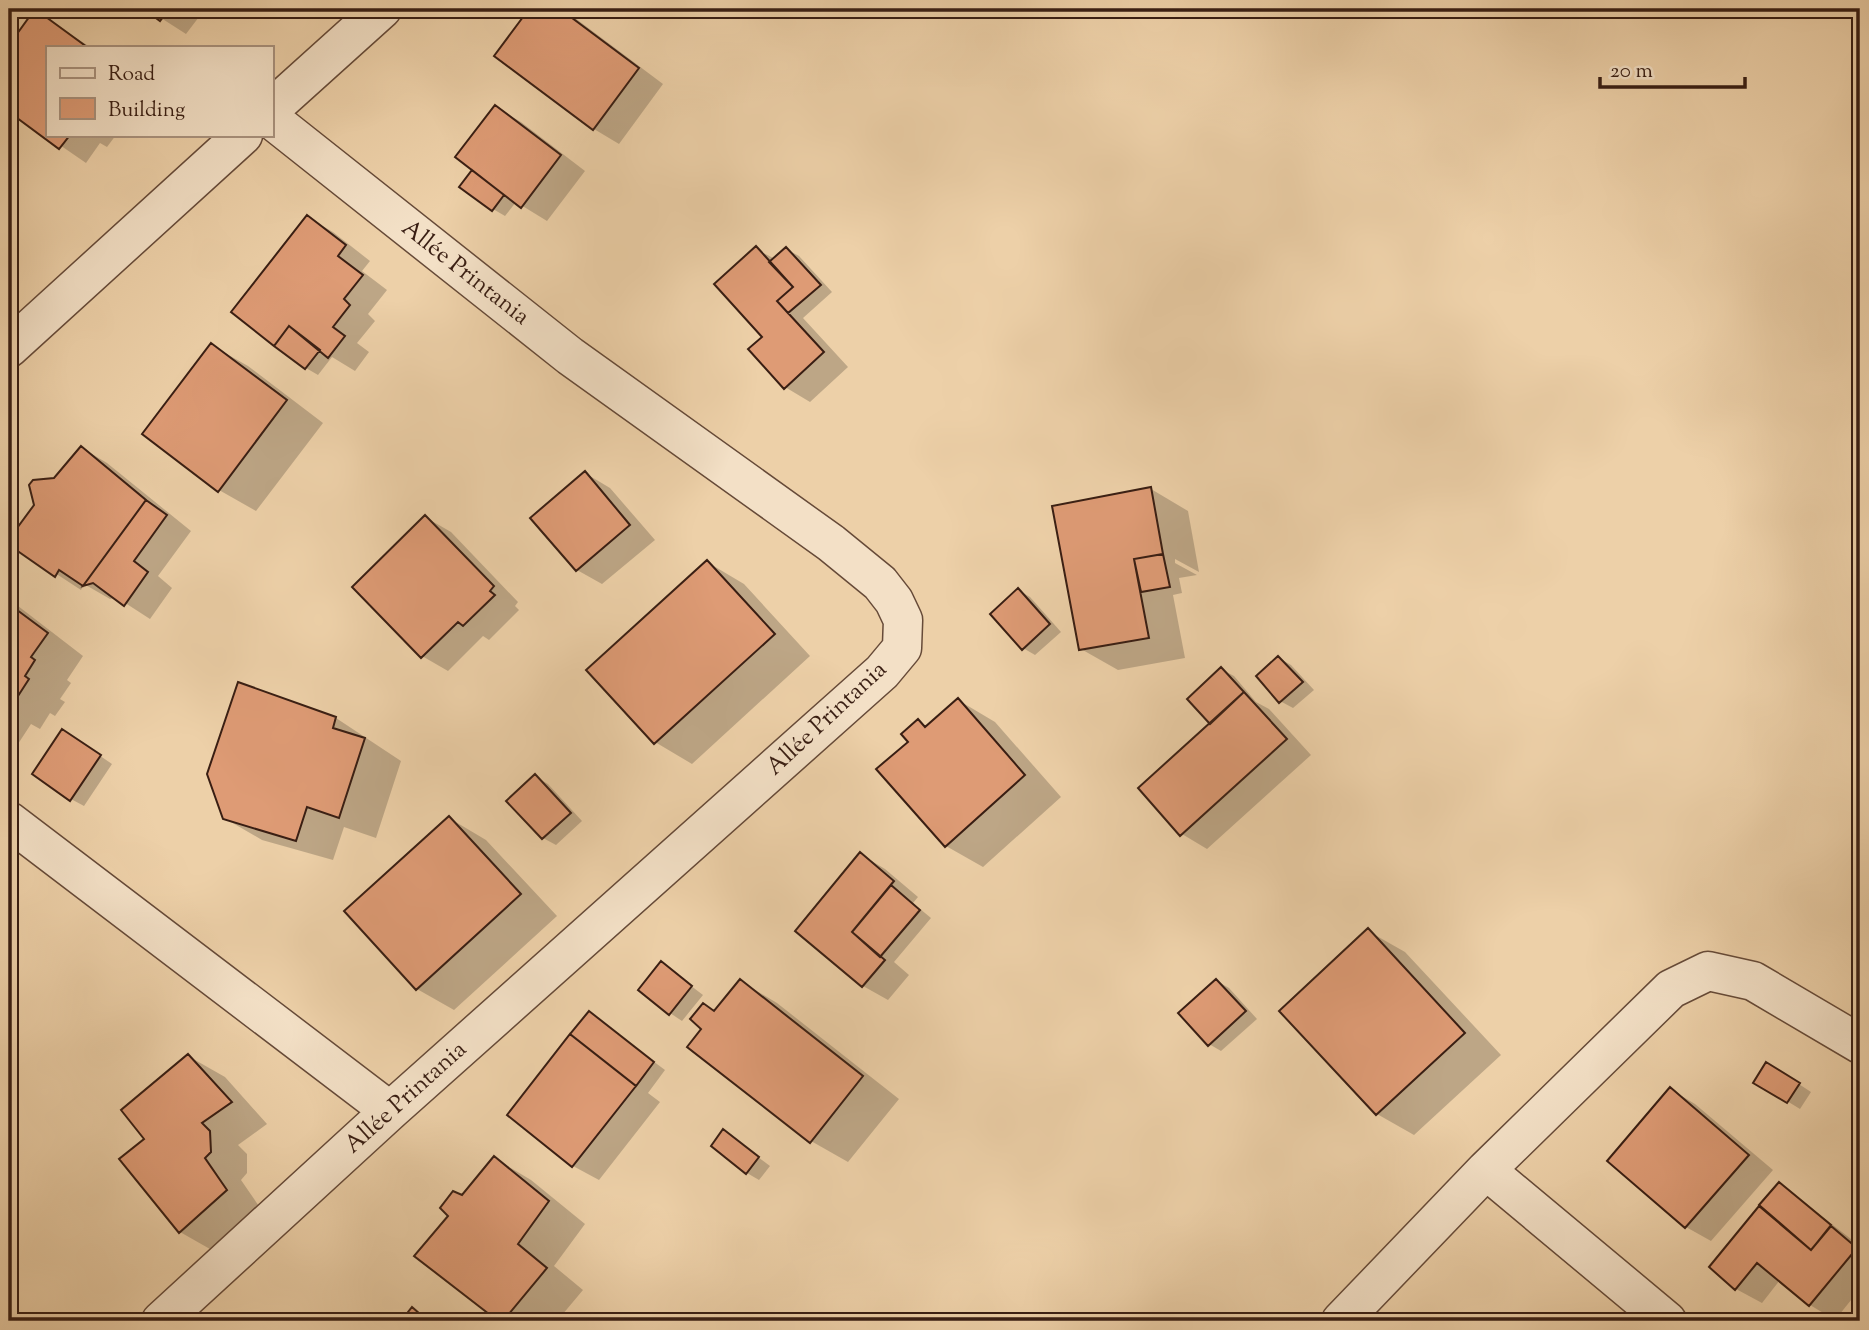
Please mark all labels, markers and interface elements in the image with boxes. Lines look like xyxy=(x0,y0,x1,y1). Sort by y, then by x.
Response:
legend xyxy=(46,46,273,136)
scale bar xyxy=(1600,46,1745,90)
text: 20 m xyxy=(1610,57,1653,87)
text: Road xyxy=(108,60,155,90)
text: Building xyxy=(108,96,185,126)
street label: Allée Printania xyxy=(394,212,536,334)
street label: Allée Printania xyxy=(759,654,895,784)
street label: Allée Printania xyxy=(337,1034,475,1162)

